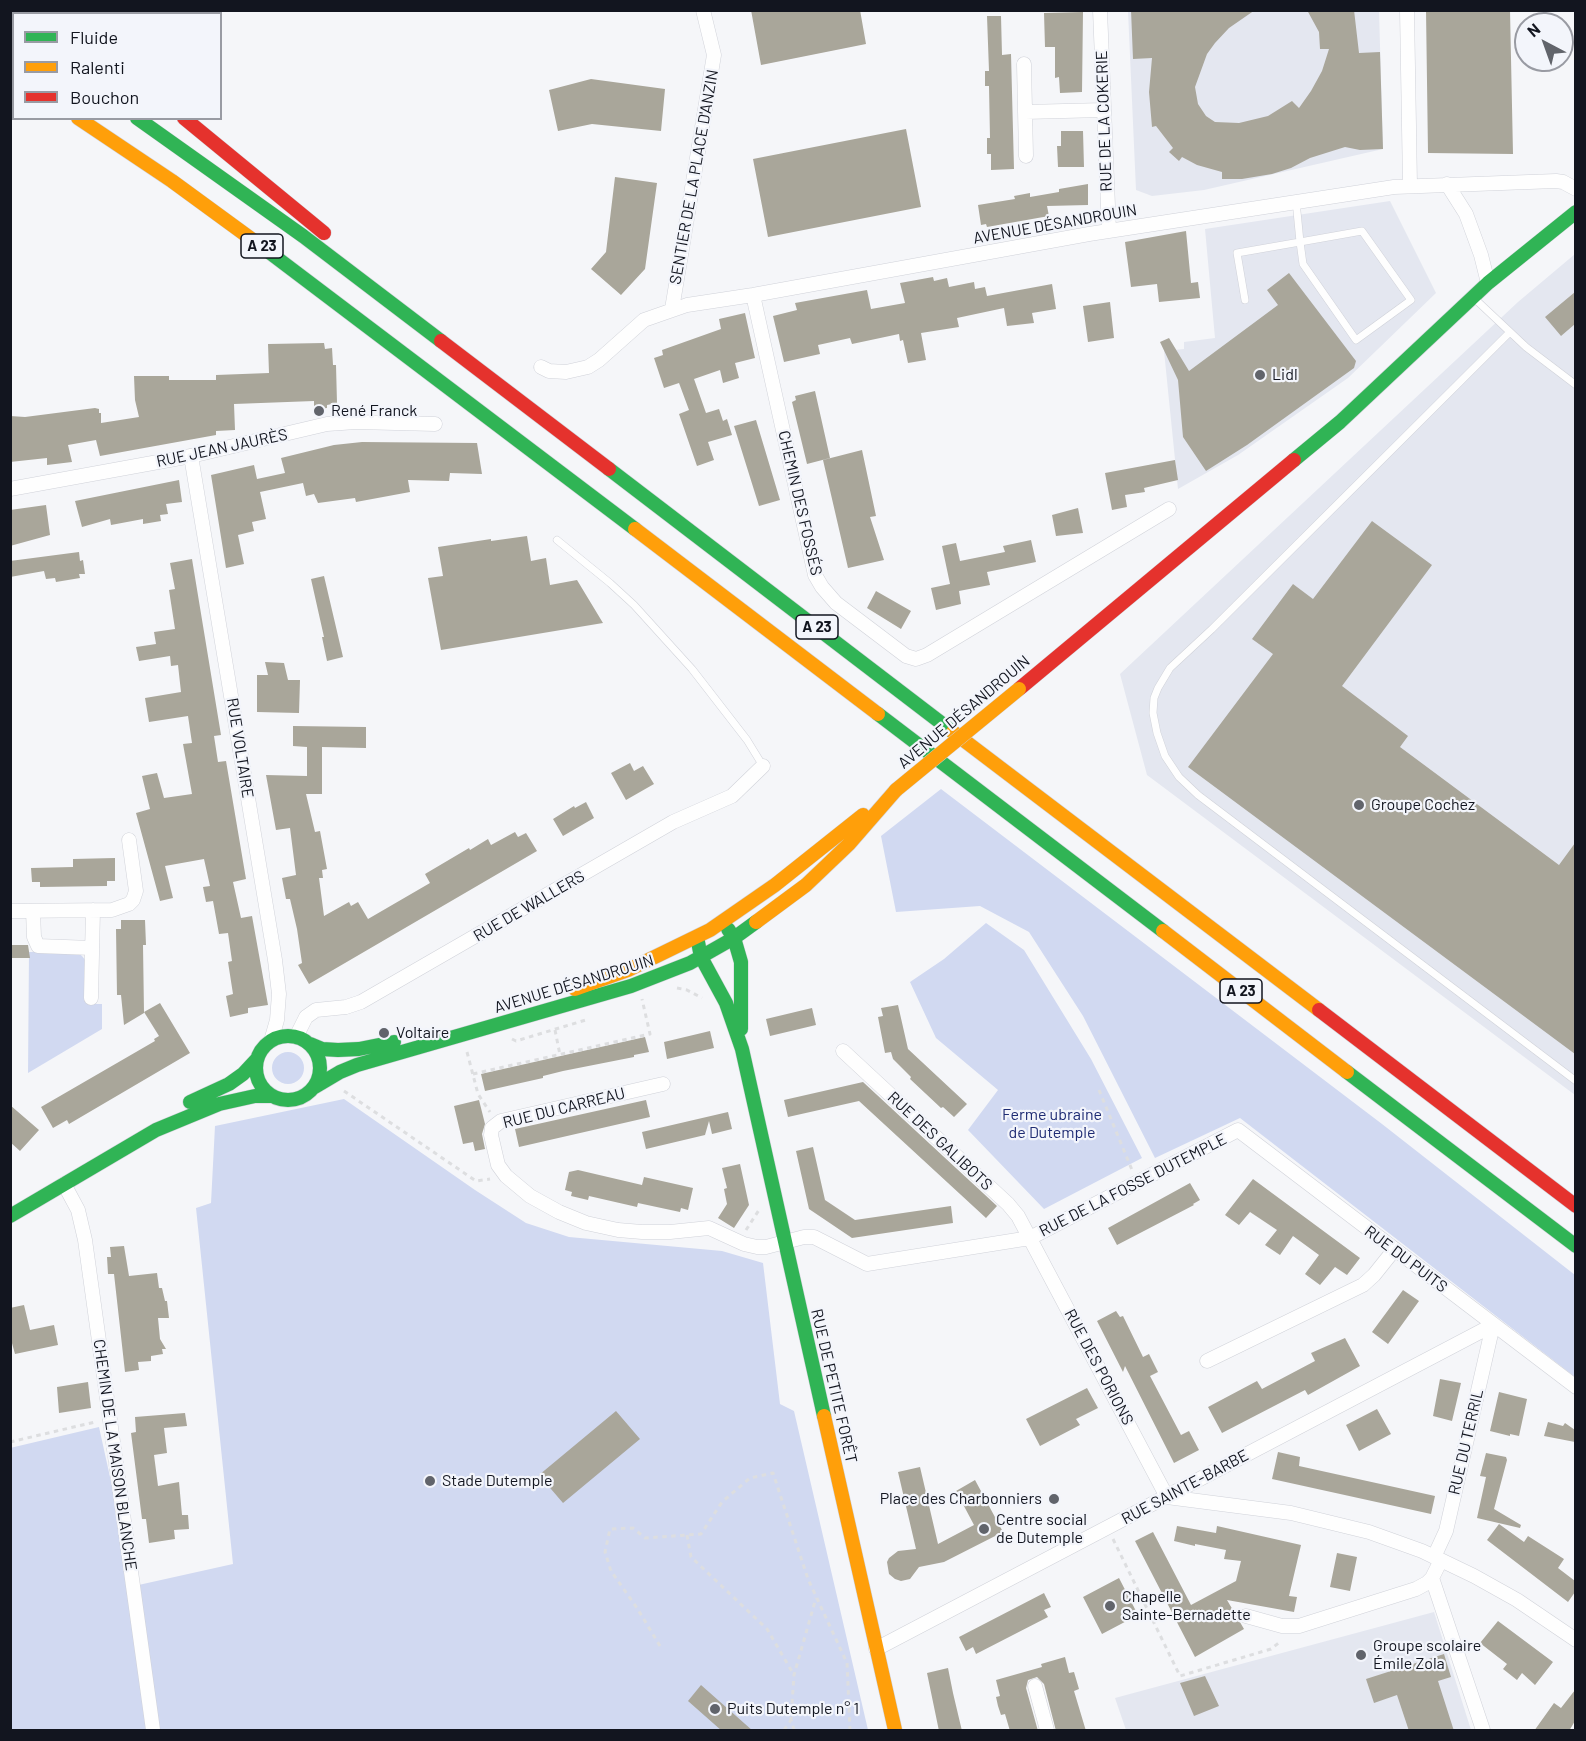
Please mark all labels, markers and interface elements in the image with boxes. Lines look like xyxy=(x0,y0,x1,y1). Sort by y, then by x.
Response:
legend xyxy=(12,12,222,120)
north arrow xyxy=(1514,12,1574,72)
text: N xyxy=(1523,19,1543,40)
text: Fluide xyxy=(70,26,118,48)
street label: RUE DE LA COKERIE xyxy=(1092,50,1116,192)
text: Ralenti xyxy=(70,56,125,78)
street label: SENTIER DE LA PLACE D'ANZIN xyxy=(666,68,722,286)
text: Bouchon xyxy=(70,86,139,108)
street label: AVENUE DÉSANDROUIN xyxy=(972,200,1138,248)
road number: A 23 xyxy=(241,234,283,258)
place label: Lidl xyxy=(1272,365,1298,385)
marker: Lidl xyxy=(1253,368,1267,382)
place label: René Franck xyxy=(331,401,417,421)
marker: René Franck xyxy=(312,404,326,418)
street label: RUE JEAN JAURÈS xyxy=(155,425,289,471)
street label: CHEMIN DES FOSSÉS xyxy=(774,429,826,577)
road number: A 23 xyxy=(796,615,838,639)
street label: AVENUE DÉSANDROUIN xyxy=(894,651,1034,773)
street label: RUE VOLTAIRE xyxy=(223,697,257,799)
place label: Groupe Cochez xyxy=(1371,795,1475,815)
marker: Groupe Cochez xyxy=(1352,798,1366,812)
street label: RUE DE WALLERS xyxy=(470,866,588,946)
street label: AVENUE DÉSANDROUIN xyxy=(492,951,656,1017)
road number: A 23 xyxy=(1220,979,1262,1003)
place label: Voltaire xyxy=(396,1023,449,1043)
marker: Voltaire xyxy=(377,1026,391,1040)
street label: RUE DU CARREAU xyxy=(501,1084,627,1132)
street label: RUE DES GALIBOTS xyxy=(884,1088,996,1194)
park label: Ferme ubraine de Dutemple xyxy=(1002,1105,1102,1143)
street label: RUE DE LA FOSSE DUTEMPLE xyxy=(1036,1129,1230,1241)
street label: RUE DU PUITS xyxy=(1361,1222,1451,1296)
street label: RUE DES PORIONS xyxy=(1060,1306,1138,1428)
street label: RUE DE PETITE FORÊT xyxy=(807,1307,861,1465)
street label: CHEMIN DE LA MAISON BLANCHE xyxy=(89,1338,141,1572)
street label: RUE DU TERRIL xyxy=(1444,1387,1488,1497)
street label: RUE SAINTE-BARBE xyxy=(1118,1445,1252,1529)
place label: Stade Dutemple xyxy=(442,1471,552,1491)
marker: Stade Dutemple xyxy=(423,1474,437,1488)
place label: Place des Charbonniers xyxy=(880,1489,1042,1509)
marker: Place des Charbonniers xyxy=(1047,1492,1061,1506)
place label: Centre social de Dutemple xyxy=(996,1510,1087,1548)
marker: Centre social de Dutemple xyxy=(977,1522,991,1536)
place label: Chapelle Sainte-Bernadette xyxy=(1122,1587,1251,1625)
marker: Chapelle Sainte-Bernadette xyxy=(1103,1599,1117,1613)
place label: Groupe scolaire Émile Zola xyxy=(1373,1636,1481,1674)
marker: Groupe scolaire Émile Zola xyxy=(1354,1648,1368,1662)
place label: Puits Dutemple n° 1 xyxy=(727,1699,859,1719)
marker: Puits Dutemple n° 1 xyxy=(708,1702,722,1716)

